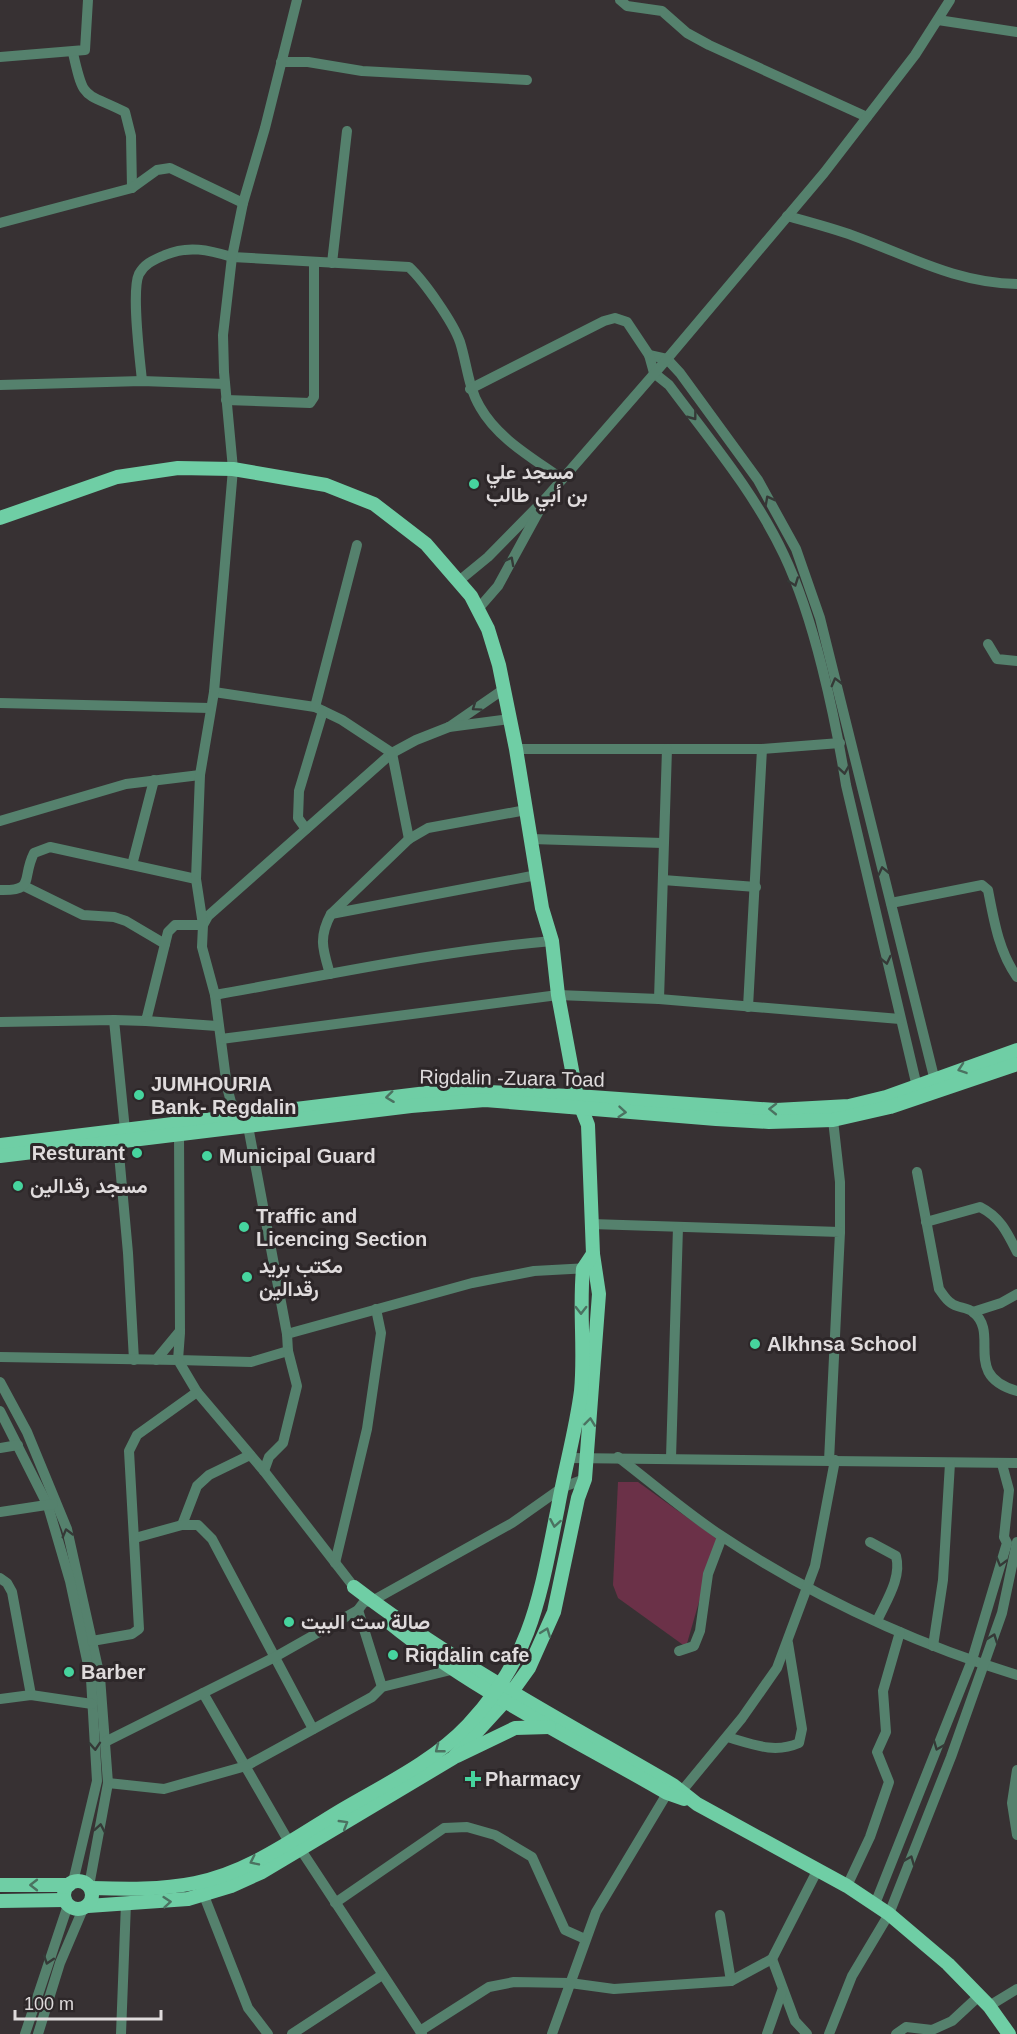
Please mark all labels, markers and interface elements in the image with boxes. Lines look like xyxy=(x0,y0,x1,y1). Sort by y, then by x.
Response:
one-way arrow xyxy=(685,410,696,421)
place label: مسجد علي بن أبي طالب xyxy=(486,461,588,512)
marker: مسجد علي بن أبي طالب xyxy=(467,477,481,491)
one-way arrow xyxy=(765,496,776,506)
one-way arrow xyxy=(503,557,514,567)
one-way arrow xyxy=(787,576,799,587)
one-way arrow xyxy=(831,677,844,687)
one-way arrow xyxy=(472,700,483,711)
one-way arrow xyxy=(837,765,849,775)
one-way arrow xyxy=(878,866,891,876)
one-way arrow xyxy=(879,955,892,965)
one-way arrow xyxy=(957,1062,968,1074)
street label: Rigdalin -Zuara Toad xyxy=(419,1065,605,1091)
place label: JUMHOURIA Bank- Regdalin xyxy=(151,1073,297,1118)
marker: JUMHOURIA Bank- Regdalin xyxy=(132,1088,146,1102)
one-way arrow xyxy=(385,1090,395,1103)
one-way arrow xyxy=(769,1103,778,1116)
one-way arrow xyxy=(617,1105,626,1118)
place label: Resturant xyxy=(32,1142,125,1164)
place label: Municipal Guard xyxy=(219,1145,376,1167)
marker: Resturant xyxy=(130,1146,144,1160)
marker: Municipal Guard xyxy=(200,1149,214,1163)
place label: مسجد رقدالين xyxy=(30,1175,148,1199)
marker: مسجد رقدالين xyxy=(11,1179,25,1193)
place label: Traffic and Licencing Section xyxy=(256,1205,427,1250)
marker: Traffic and Licencing Section xyxy=(237,1220,251,1234)
place label: مكتب بريد رقدالين xyxy=(259,1255,343,1302)
marker: مكتب بريد رقدالين xyxy=(240,1270,254,1284)
one-way arrow xyxy=(575,1305,587,1314)
place label: Alkhnsa School xyxy=(767,1333,917,1355)
marker: Alkhnsa School xyxy=(748,1337,762,1351)
one-way arrow xyxy=(583,1417,596,1427)
one-way arrow xyxy=(549,1518,562,1528)
one-way arrow xyxy=(62,1528,74,1539)
one-way arrow xyxy=(996,1556,1009,1566)
place label: صالة ست البيت xyxy=(301,1611,430,1634)
marker: صالة ست البيت xyxy=(282,1615,296,1629)
one-way arrow xyxy=(539,1627,551,1638)
one-way arrow xyxy=(986,1633,999,1644)
place label: Riqdalin cafe xyxy=(405,1644,529,1666)
marker: Riqdalin cafe xyxy=(386,1648,400,1662)
place label: Barber xyxy=(81,1661,146,1683)
marker: Barber xyxy=(62,1665,76,1679)
one-way arrow xyxy=(933,1740,946,1751)
one-way arrow xyxy=(88,1742,101,1751)
one-way arrow xyxy=(435,1742,446,1753)
place label: Pharmacy xyxy=(485,1768,581,1790)
marker: Pharmacy xyxy=(466,1772,480,1786)
one-way arrow xyxy=(338,1819,348,1831)
one-way arrow xyxy=(93,1823,106,1833)
one-way arrow xyxy=(250,1854,261,1865)
one-way arrow xyxy=(903,1855,915,1866)
one-way arrow xyxy=(30,1879,39,1891)
one-way arrow xyxy=(163,1895,172,1908)
one-way arrow xyxy=(43,1954,56,1965)
scale bar xyxy=(15,1983,160,2021)
text: 100 m xyxy=(24,1994,74,2014)

